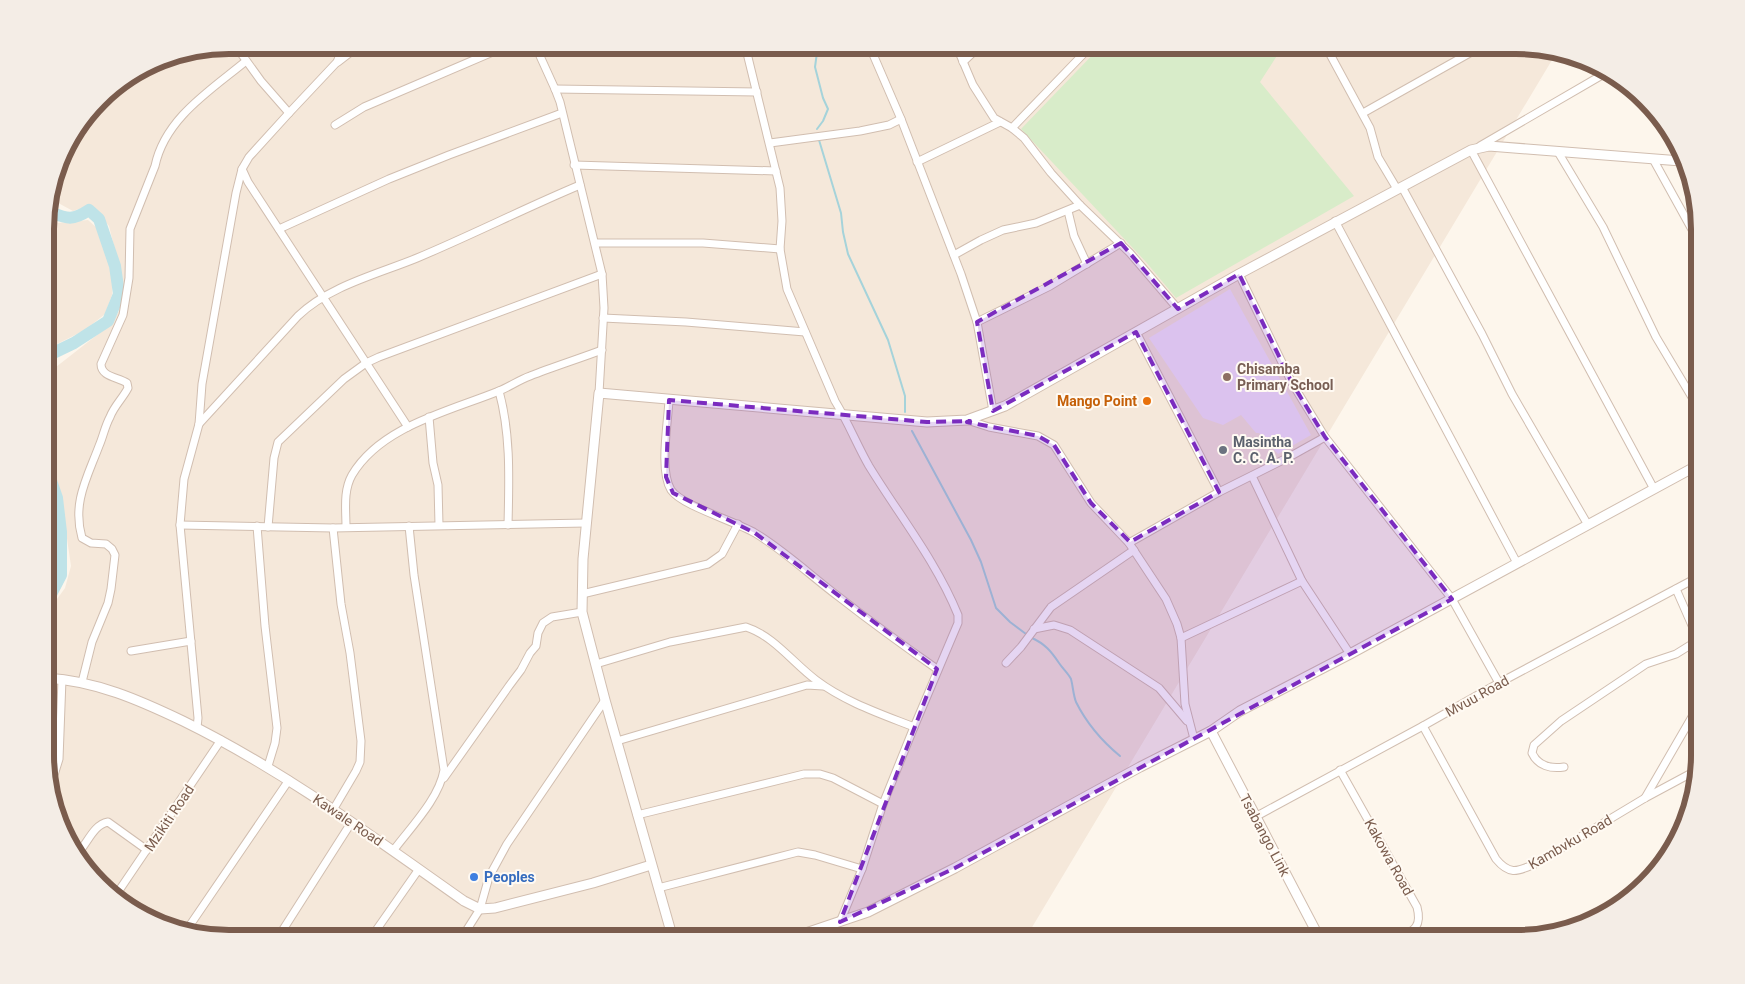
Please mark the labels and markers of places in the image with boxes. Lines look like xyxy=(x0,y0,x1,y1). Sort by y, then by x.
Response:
place label: Chisamba Primary School xyxy=(1237,361,1334,393)
marker: Chisamba Primary School xyxy=(1221,371,1233,383)
place label: Mango Point xyxy=(1057,393,1137,409)
marker: Mango Point xyxy=(1141,395,1153,407)
place label: Masintha C. C. A. P. xyxy=(1233,434,1294,466)
marker: Masintha C. C. A. P. xyxy=(1217,444,1229,456)
place label: Peoples xyxy=(484,869,535,885)
marker: Peoples xyxy=(468,871,480,883)

